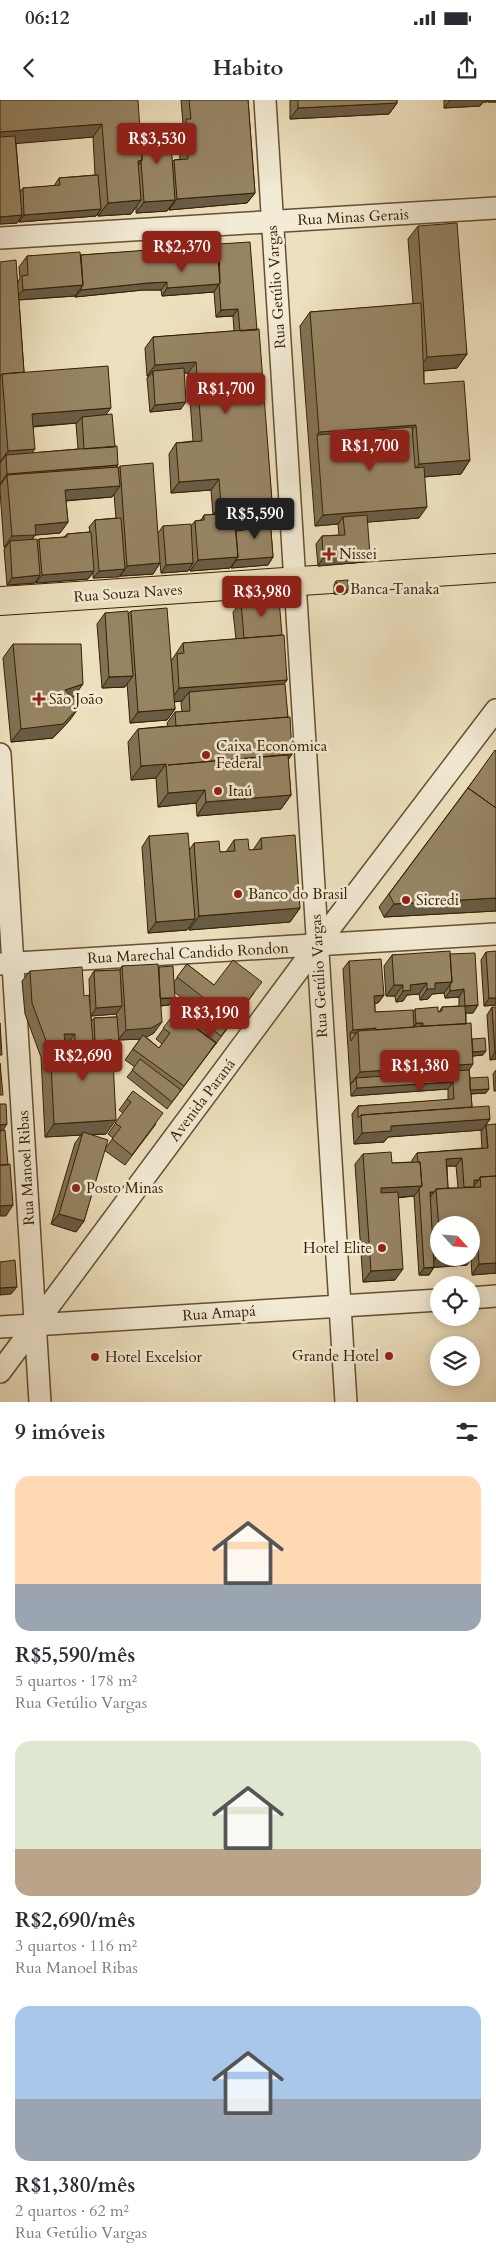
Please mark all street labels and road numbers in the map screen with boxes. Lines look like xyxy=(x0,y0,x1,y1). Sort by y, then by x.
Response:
street label: Rua Minas Gerais xyxy=(297,204,409,230)
street label: Rua Getúlio Vargas xyxy=(262,225,290,349)
street label: Rua Souza Naves xyxy=(73,579,183,607)
street label: Rua Getúlio Vargas xyxy=(306,914,332,1038)
street label: Rua Marechal Candido Rondon xyxy=(87,938,290,968)
street label: Avenida Paraná xyxy=(164,1054,240,1145)
street label: Rua Manoel Ribas xyxy=(13,1110,39,1226)
street label: Rua Amapá xyxy=(182,1300,257,1326)

